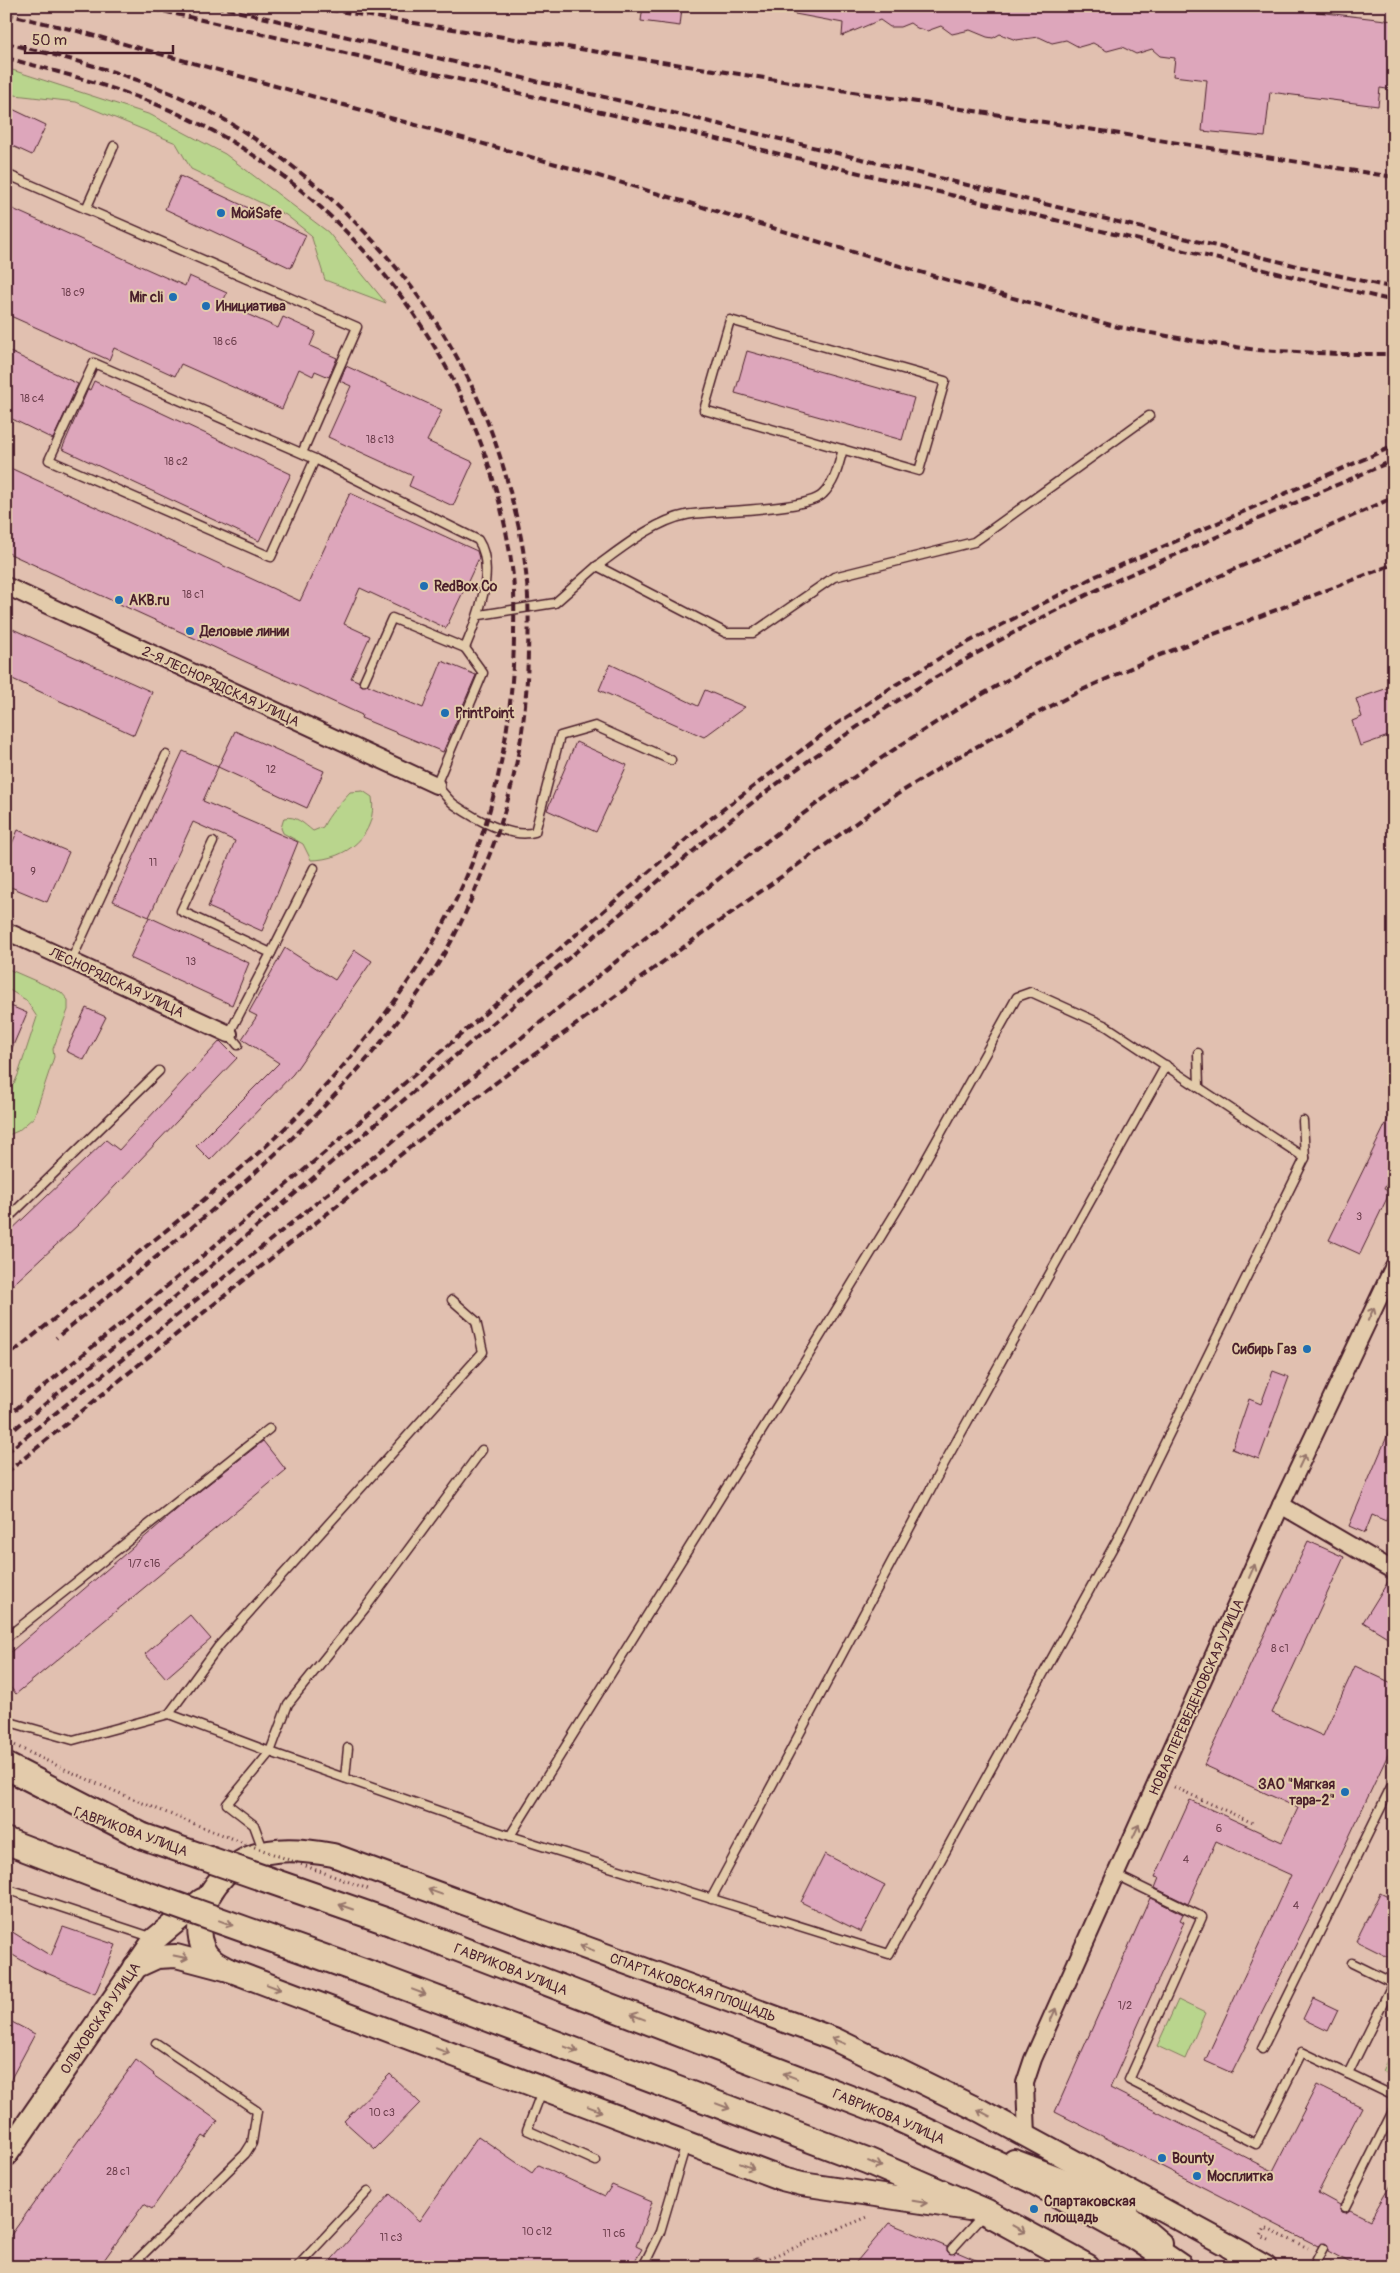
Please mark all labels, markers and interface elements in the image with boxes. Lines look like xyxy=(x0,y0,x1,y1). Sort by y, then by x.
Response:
scale bar xyxy=(25,22,172,54)
text: 50 m xyxy=(32,31,67,50)
place label: МойSafe xyxy=(231,205,283,222)
marker: МойSafe xyxy=(215,207,227,219)
house number: 18 с9 xyxy=(61,286,85,299)
place label: Mir cli xyxy=(129,289,164,306)
marker: Mir cli xyxy=(167,291,179,303)
place label: Инициатива xyxy=(216,298,286,315)
marker: Инициатива xyxy=(200,300,212,312)
house number: 18 с6 xyxy=(213,335,237,348)
house number: 18 с4 xyxy=(20,392,45,405)
house number: 18 с13 xyxy=(366,433,394,446)
house number: 18 с2 xyxy=(164,455,188,468)
place label: RedBox Co xyxy=(434,578,498,595)
marker: RedBox Co xyxy=(418,580,430,592)
house number: 18 с1 xyxy=(182,588,204,601)
place label: AKB.ru xyxy=(129,592,170,609)
marker: AKB.ru xyxy=(113,594,125,606)
place label: Деловые линии xyxy=(199,623,290,640)
marker: Деловые линии xyxy=(184,625,196,637)
street label: 2-Я ЛЕСНОРЯДСКАЯ УЛИЦА xyxy=(139,642,302,730)
place label: PrintPoint xyxy=(455,705,515,722)
marker: PrintPoint xyxy=(439,707,451,719)
house number: 12 xyxy=(266,763,276,776)
house number: 11 xyxy=(149,856,157,869)
house number: 9 xyxy=(30,865,36,878)
street label: ЛЕСНОРЯДСКАЯ УЛИЦА xyxy=(46,943,187,1021)
house number: 13 xyxy=(186,955,196,968)
house number: 3 xyxy=(1356,1210,1362,1223)
one-way arrow xyxy=(1367,1307,1376,1322)
place label: Сибирь Газ xyxy=(1232,1341,1297,1358)
marker: Сибирь Газ xyxy=(1301,1343,1313,1355)
one-way arrow xyxy=(1298,1454,1307,1469)
house number: 1/7 с16 xyxy=(128,1557,160,1570)
one-way arrow xyxy=(1247,1564,1257,1579)
street label: НОВАЯ ПЕРЕВЕДЕНОВСКАЯ УЛИЦА xyxy=(1145,1596,1248,1798)
house number: 8 с1 xyxy=(1271,1642,1289,1655)
place label: ЗАО "Мягкая тара-2" xyxy=(1258,1776,1335,1809)
marker: ЗАО "Мягкая тара-2" xyxy=(1339,1786,1351,1798)
street label: ГАВРИКОВА УЛИЦА xyxy=(71,1803,190,1860)
house number: 6 xyxy=(1216,1822,1222,1835)
one-way arrow xyxy=(1132,1824,1141,1839)
house number: 4 xyxy=(1183,1853,1190,1866)
one-way arrow xyxy=(428,1887,443,1896)
house number: 4 xyxy=(1293,1899,1300,1912)
one-way arrow xyxy=(339,1902,354,1911)
one-way arrow xyxy=(218,1918,234,1928)
street label: ГАВРИКОВА УЛИЦА xyxy=(452,1940,570,1999)
one-way arrow xyxy=(580,1943,596,1952)
street label: СПАРТАКОВСКАЯ ПЛОЩАДЬ xyxy=(607,1949,778,2026)
one-way arrow xyxy=(172,1953,188,1963)
street label: ОЛЬХОВСКАЯ УЛИЦА xyxy=(57,1959,144,2077)
one-way arrow xyxy=(266,1983,282,1992)
one-way arrow xyxy=(411,1988,426,1997)
house number: 1/2 xyxy=(1118,1999,1132,2012)
one-way arrow xyxy=(1049,2008,1058,2023)
one-way arrow xyxy=(631,2012,646,2022)
one-way arrow xyxy=(831,2035,846,2045)
one-way arrow xyxy=(563,2045,578,2054)
one-way arrow xyxy=(435,2047,450,2056)
one-way arrow xyxy=(783,2070,798,2080)
street label: ГАВРИКОВА УЛИЦА xyxy=(830,2085,947,2148)
one-way arrow xyxy=(715,2102,730,2111)
one-way arrow xyxy=(587,2105,602,2114)
house number: 10 с3 xyxy=(369,2106,395,2119)
one-way arrow xyxy=(977,2108,992,2117)
place label: Bounty xyxy=(1172,2150,1214,2167)
marker: Bounty xyxy=(1156,2152,1168,2164)
one-way arrow xyxy=(867,2159,882,2169)
one-way arrow xyxy=(739,2162,754,2171)
house number: 28 с1 xyxy=(106,2165,130,2178)
place label: Мосплитка xyxy=(1207,2168,1274,2185)
marker: Мосплитка xyxy=(1191,2170,1203,2182)
place label: Спартаковская площадь xyxy=(1044,2193,1136,2226)
one-way arrow xyxy=(912,2197,928,2207)
marker: Спартаковская площадь xyxy=(1028,2203,1040,2215)
one-way arrow xyxy=(1012,2224,1027,2234)
house number: 10 с12 xyxy=(522,2225,552,2238)
house number: 11 с6 xyxy=(603,2227,625,2240)
house number: 11 с3 xyxy=(380,2231,402,2244)

